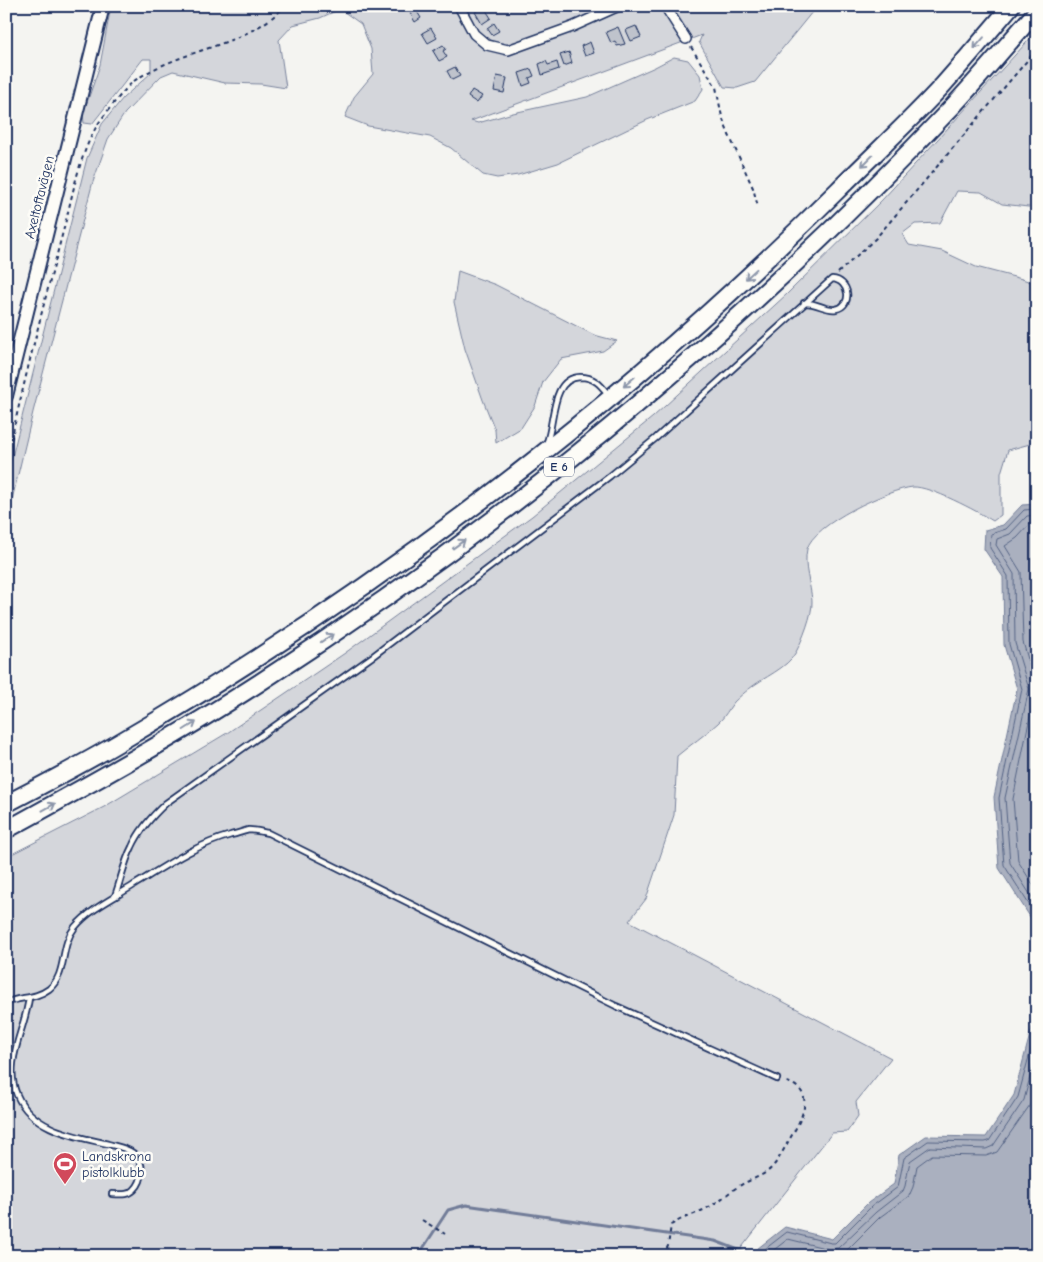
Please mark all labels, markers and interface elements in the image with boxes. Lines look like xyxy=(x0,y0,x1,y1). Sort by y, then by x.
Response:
one-way arrow xyxy=(974,36,985,49)
street label: Axeltoftavägen xyxy=(21,154,58,241)
one-way arrow xyxy=(861,155,874,167)
one-way arrow xyxy=(744,268,757,280)
one-way arrow xyxy=(623,376,636,387)
road number: E 6 xyxy=(544,458,574,477)
one-way arrow xyxy=(452,539,466,549)
one-way arrow xyxy=(319,633,333,643)
one-way arrow xyxy=(182,720,196,730)
one-way arrow xyxy=(41,802,56,811)
place label: Landskrona pistolklubb xyxy=(82,1148,151,1181)
sports icon: Landskrona pistolklubb xyxy=(52,1151,78,1185)

